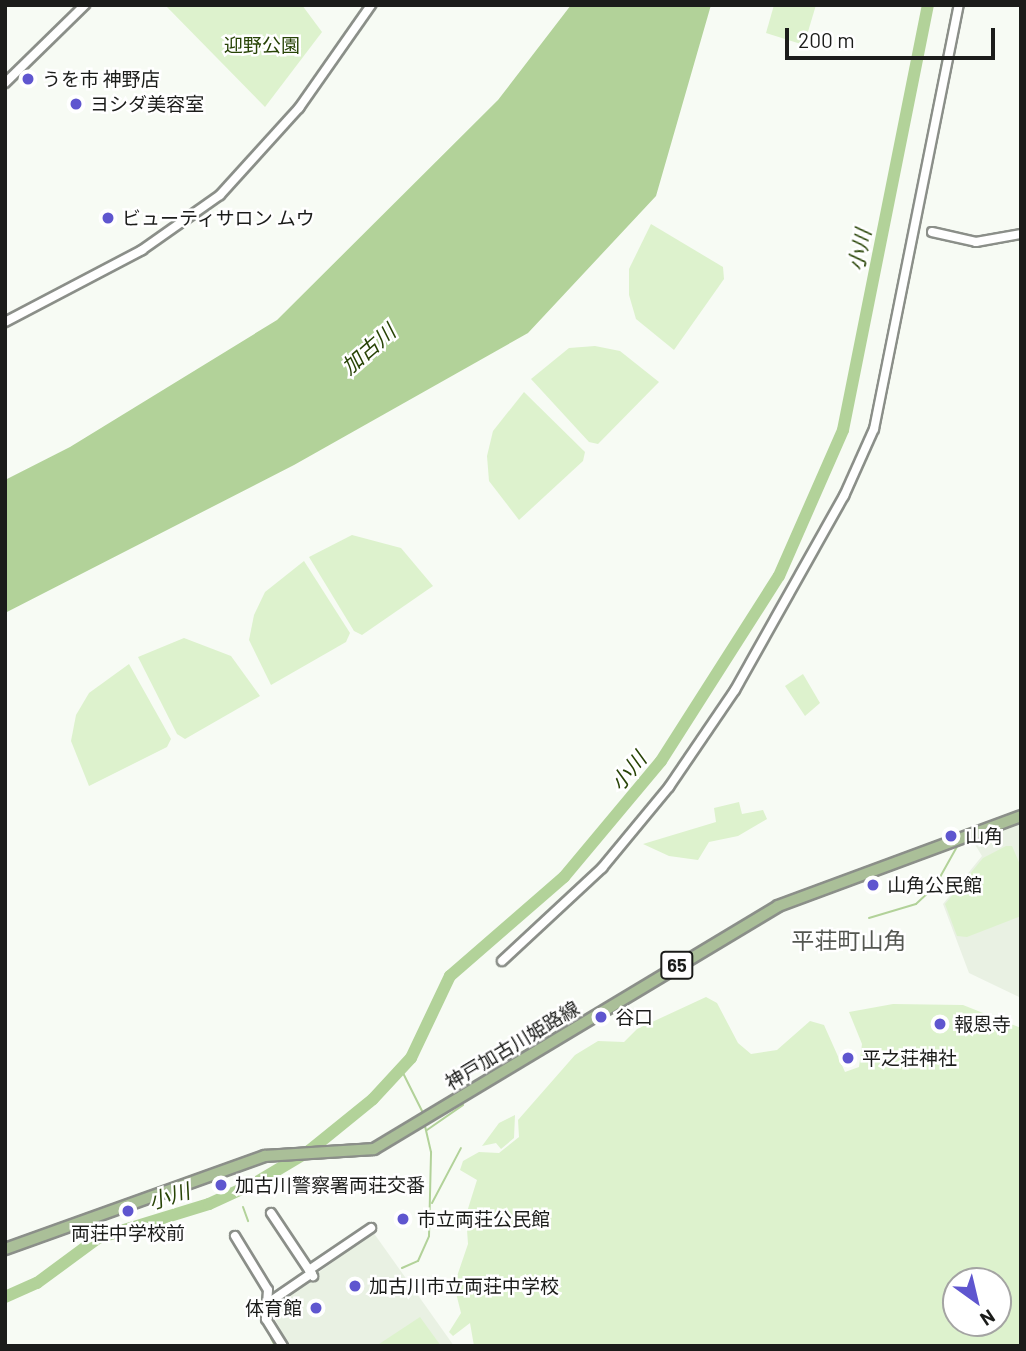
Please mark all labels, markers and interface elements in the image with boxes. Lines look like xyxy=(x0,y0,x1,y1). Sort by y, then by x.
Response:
scale bar xyxy=(788,14,998,58)
text: 200 m xyxy=(798,27,855,52)
park label: 迎野公園 xyxy=(224,34,300,56)
place label: うを市 神野店 xyxy=(42,68,160,90)
marker: うを市 神野店 xyxy=(20,71,36,87)
place label: ヨシダ美容室 xyxy=(90,93,204,115)
marker: ヨシダ美容室 xyxy=(68,96,84,112)
place label: ビューティサロン ムウ xyxy=(122,207,316,229)
marker: ビューティサロン ムウ xyxy=(100,210,116,226)
water label: 小川 xyxy=(843,227,875,273)
water label: 加古川 xyxy=(336,319,400,379)
water label: 小川 xyxy=(605,747,651,795)
place label: 山角 xyxy=(965,825,1003,847)
marker: 山角 xyxy=(943,828,959,844)
place label: 山角公民館 xyxy=(887,874,982,896)
marker: 山角公民館 xyxy=(865,877,881,893)
district label: 平荘町山角 xyxy=(792,926,906,954)
road number: 65 xyxy=(660,950,694,980)
street label: 神戸加古川姫路線 xyxy=(441,996,583,1094)
place label: 谷口 xyxy=(615,1006,653,1028)
marker: 谷口 xyxy=(593,1009,609,1025)
place label: 報恩寺 xyxy=(954,1013,1011,1035)
marker: 報恩寺 xyxy=(932,1016,948,1032)
place label: 平之荘神社 xyxy=(862,1047,957,1069)
marker: 平之荘神社 xyxy=(840,1050,856,1066)
place label: 加古川警察署両荘交番 xyxy=(235,1174,425,1196)
marker: 加古川警察署両荘交番 xyxy=(213,1177,229,1193)
water label: 小川 xyxy=(145,1178,193,1214)
marker: 両荘中学校前 xyxy=(120,1203,136,1219)
place label: 市立両荘公民館 xyxy=(417,1208,550,1230)
marker: 市立両荘公民館 xyxy=(395,1211,411,1227)
place label: 両荘中学校前 xyxy=(71,1222,185,1244)
north arrow xyxy=(942,1267,1012,1337)
place label: 加古川市立両荘中学校 xyxy=(369,1275,559,1297)
marker: 加古川市立両荘中学校 xyxy=(347,1278,363,1294)
place label: 体育館 xyxy=(245,1297,302,1319)
marker: 体育館 xyxy=(308,1300,324,1316)
text: N xyxy=(976,1305,1000,1331)

